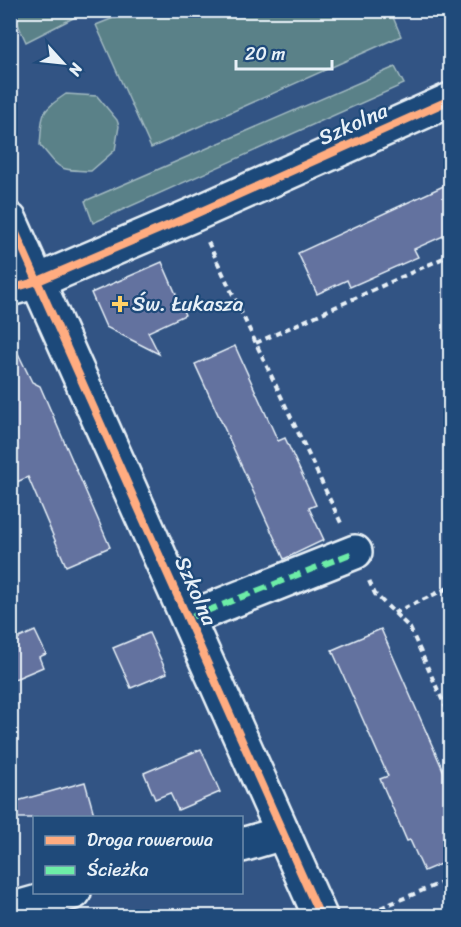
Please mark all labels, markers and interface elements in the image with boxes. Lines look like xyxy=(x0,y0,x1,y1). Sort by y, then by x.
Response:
north arrow xyxy=(33,33,93,93)
scale bar xyxy=(236,33,332,71)
text: 20 m xyxy=(245,38,285,70)
text: N xyxy=(60,57,92,82)
street label: Szkolna xyxy=(312,92,394,156)
place label: Św. Łukasza xyxy=(132,285,244,323)
marker: Św. Łukasza xyxy=(113,297,127,311)
street label: Szkolna xyxy=(164,550,228,632)
legend xyxy=(33,816,243,894)
text: Droga rowerowa xyxy=(87,824,213,856)
text: Ścieżka xyxy=(87,854,149,886)

